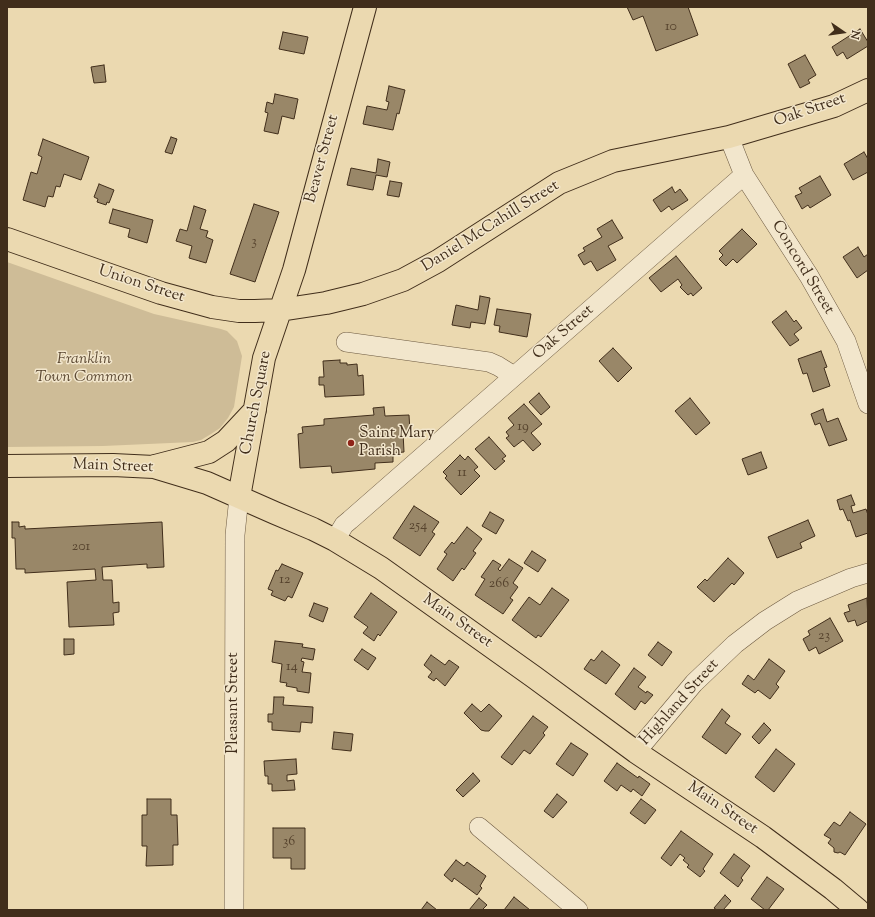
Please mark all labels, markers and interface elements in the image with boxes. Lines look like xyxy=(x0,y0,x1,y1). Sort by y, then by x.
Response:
north arrow xyxy=(823,12,863,52)
house number: 10 xyxy=(665,20,677,36)
text: N xyxy=(846,29,863,41)
street label: Oak Street xyxy=(772,90,848,132)
street label: Beaver Street xyxy=(302,113,344,205)
street label: Daniel McCahill Street xyxy=(419,177,563,277)
street label: Concord Street xyxy=(766,218,838,318)
house number: 3 xyxy=(251,235,257,251)
street label: Union Street xyxy=(95,262,187,308)
street label: Oak Street xyxy=(530,301,598,365)
street label: Church Square xyxy=(238,349,276,457)
park label: Franklin Town Common xyxy=(35,350,133,388)
house number: 19 xyxy=(517,420,529,436)
place label: Saint Mary Parish xyxy=(359,424,434,462)
marker: Saint Mary Parish xyxy=(346,438,356,448)
street label: Main Street xyxy=(72,456,154,478)
house number: 11 xyxy=(457,466,467,482)
house number: 254 xyxy=(409,519,427,535)
house number: 201 xyxy=(72,540,90,556)
house number: 12 xyxy=(279,573,291,589)
house number: 266 xyxy=(489,577,509,593)
street label: Main Street xyxy=(418,591,496,653)
house number: 23 xyxy=(818,629,830,645)
street label: Pleasant Street xyxy=(224,652,244,754)
street label: Highland Street xyxy=(636,656,724,750)
house number: 14 xyxy=(286,660,298,676)
street label: Main Street xyxy=(683,778,761,840)
house number: 36 xyxy=(283,835,295,851)

